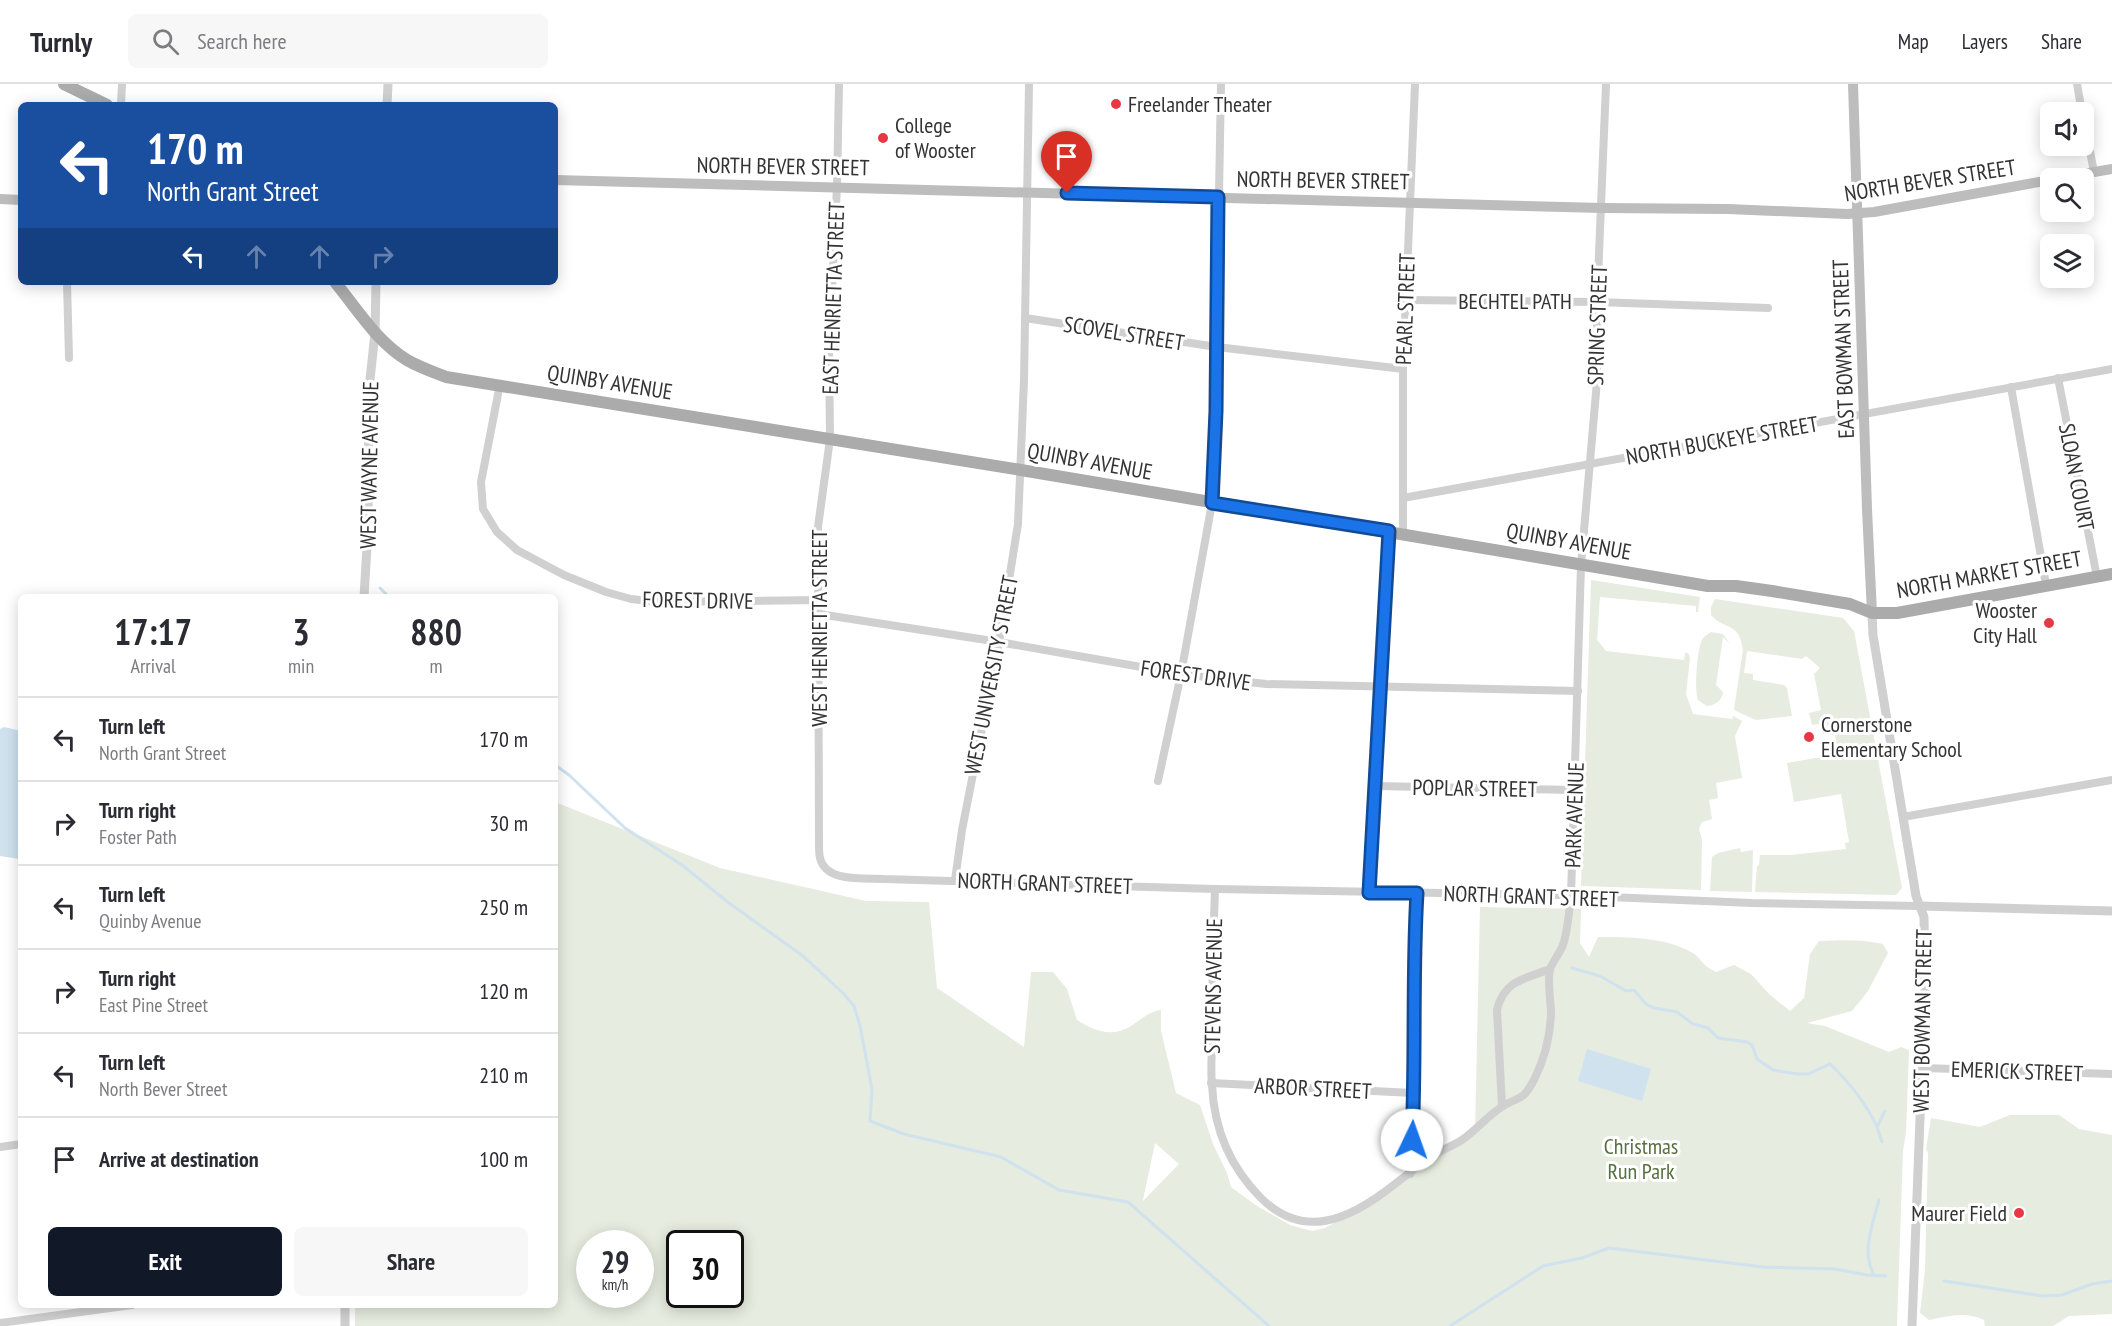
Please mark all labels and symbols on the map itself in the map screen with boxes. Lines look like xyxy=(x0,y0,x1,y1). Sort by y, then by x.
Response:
place label: Freelander Theater xyxy=(1128,90,1272,118)
marker: Freelander Theater xyxy=(1109,97,1123,111)
place label: College of Wooster xyxy=(895,111,976,164)
marker: College of Wooster xyxy=(876,131,890,145)
pin xyxy=(1041,131,1092,193)
street label: NORTH BEVER STREET xyxy=(696,150,870,182)
street label: NORTH BEVER STREET xyxy=(1842,153,2018,207)
street label: NORTH BEVER STREET xyxy=(1236,164,1410,196)
street label: EAST HENRIETTA STREET xyxy=(816,201,850,395)
street label: PEARL STREET xyxy=(1389,252,1421,365)
street label: EAST BOWMAN STREET xyxy=(1826,259,1860,439)
street label: SPRING STREET xyxy=(1581,264,1613,386)
street label: BECHTEL PATH xyxy=(1458,287,1572,315)
street label: SCOVEL STREET xyxy=(1062,310,1186,356)
street label: QUINBY AVENUE xyxy=(545,358,675,406)
street label: WEST WAYNE AVENUE xyxy=(354,381,384,549)
street label: NORTH BUCKEYE STREET xyxy=(1624,409,1820,471)
street label: SLOAN COURT xyxy=(2053,421,2101,533)
street label: QUINBY AVENUE xyxy=(1025,436,1155,486)
street label: QUINBY AVENUE xyxy=(1504,516,1634,566)
street label: WEST HENRIETTA STREET xyxy=(805,529,833,727)
street label: NORTH MARKET STREET xyxy=(1894,544,2084,604)
street label: WEST UNIVERSITY STREET xyxy=(958,573,1024,777)
street label: FOREST DRIVE xyxy=(642,585,754,615)
place label: Wooster City Hall xyxy=(1973,596,2038,649)
marker: Wooster City Hall xyxy=(2042,616,2056,630)
street label: FOREST DRIVE xyxy=(1139,653,1253,697)
place label: Cornerstone Elementary School xyxy=(1821,710,1963,763)
marker: Cornerstone Elementary School xyxy=(1802,730,1816,744)
street label: PARK AVENUE xyxy=(1558,762,1590,868)
street label: POPLAR STREET xyxy=(1412,773,1538,803)
street label: NORTH GRANT STREET xyxy=(957,866,1133,900)
street label: NORTH GRANT STREET xyxy=(1443,879,1619,913)
street label: STEVENS AVENUE xyxy=(1198,918,1228,1054)
street label: WEST BOWMAN STREET xyxy=(1906,929,1938,1113)
street label: EMERICK STREET xyxy=(1950,1055,2084,1087)
street label: ARBOR STREET xyxy=(1254,1071,1372,1105)
position arrow xyxy=(1380,1108,1444,1172)
park label: Christmas Run Park xyxy=(1604,1132,1678,1185)
place label: Maurer Field xyxy=(1911,1199,2007,1227)
marker: Maurer Field xyxy=(2012,1206,2026,1220)
speed limit sign: 30 xyxy=(666,1230,744,1308)

